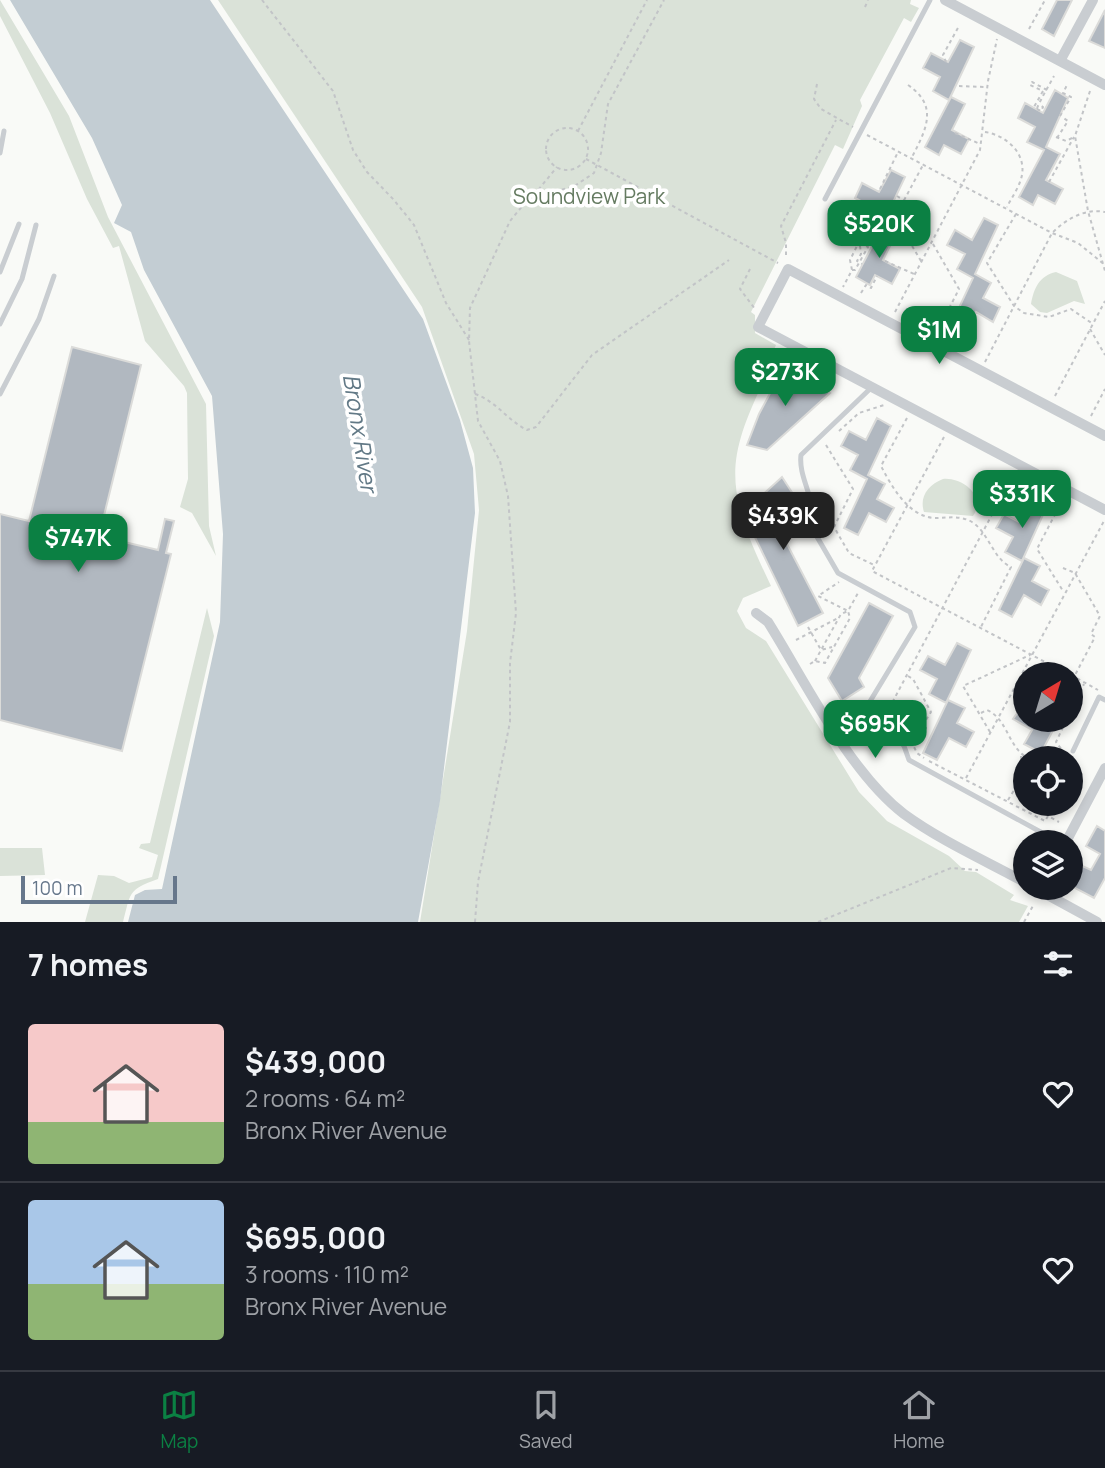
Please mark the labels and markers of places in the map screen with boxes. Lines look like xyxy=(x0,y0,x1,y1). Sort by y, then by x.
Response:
pin: $520K xyxy=(830,201,928,260)
pin: $1M xyxy=(905,306,973,366)
pin: $273K xyxy=(736,348,834,408)
pin: $331K xyxy=(973,470,1071,530)
pin: $439K xyxy=(734,492,832,552)
pin: $747K xyxy=(29,514,127,574)
pin: $695K xyxy=(826,700,924,760)

